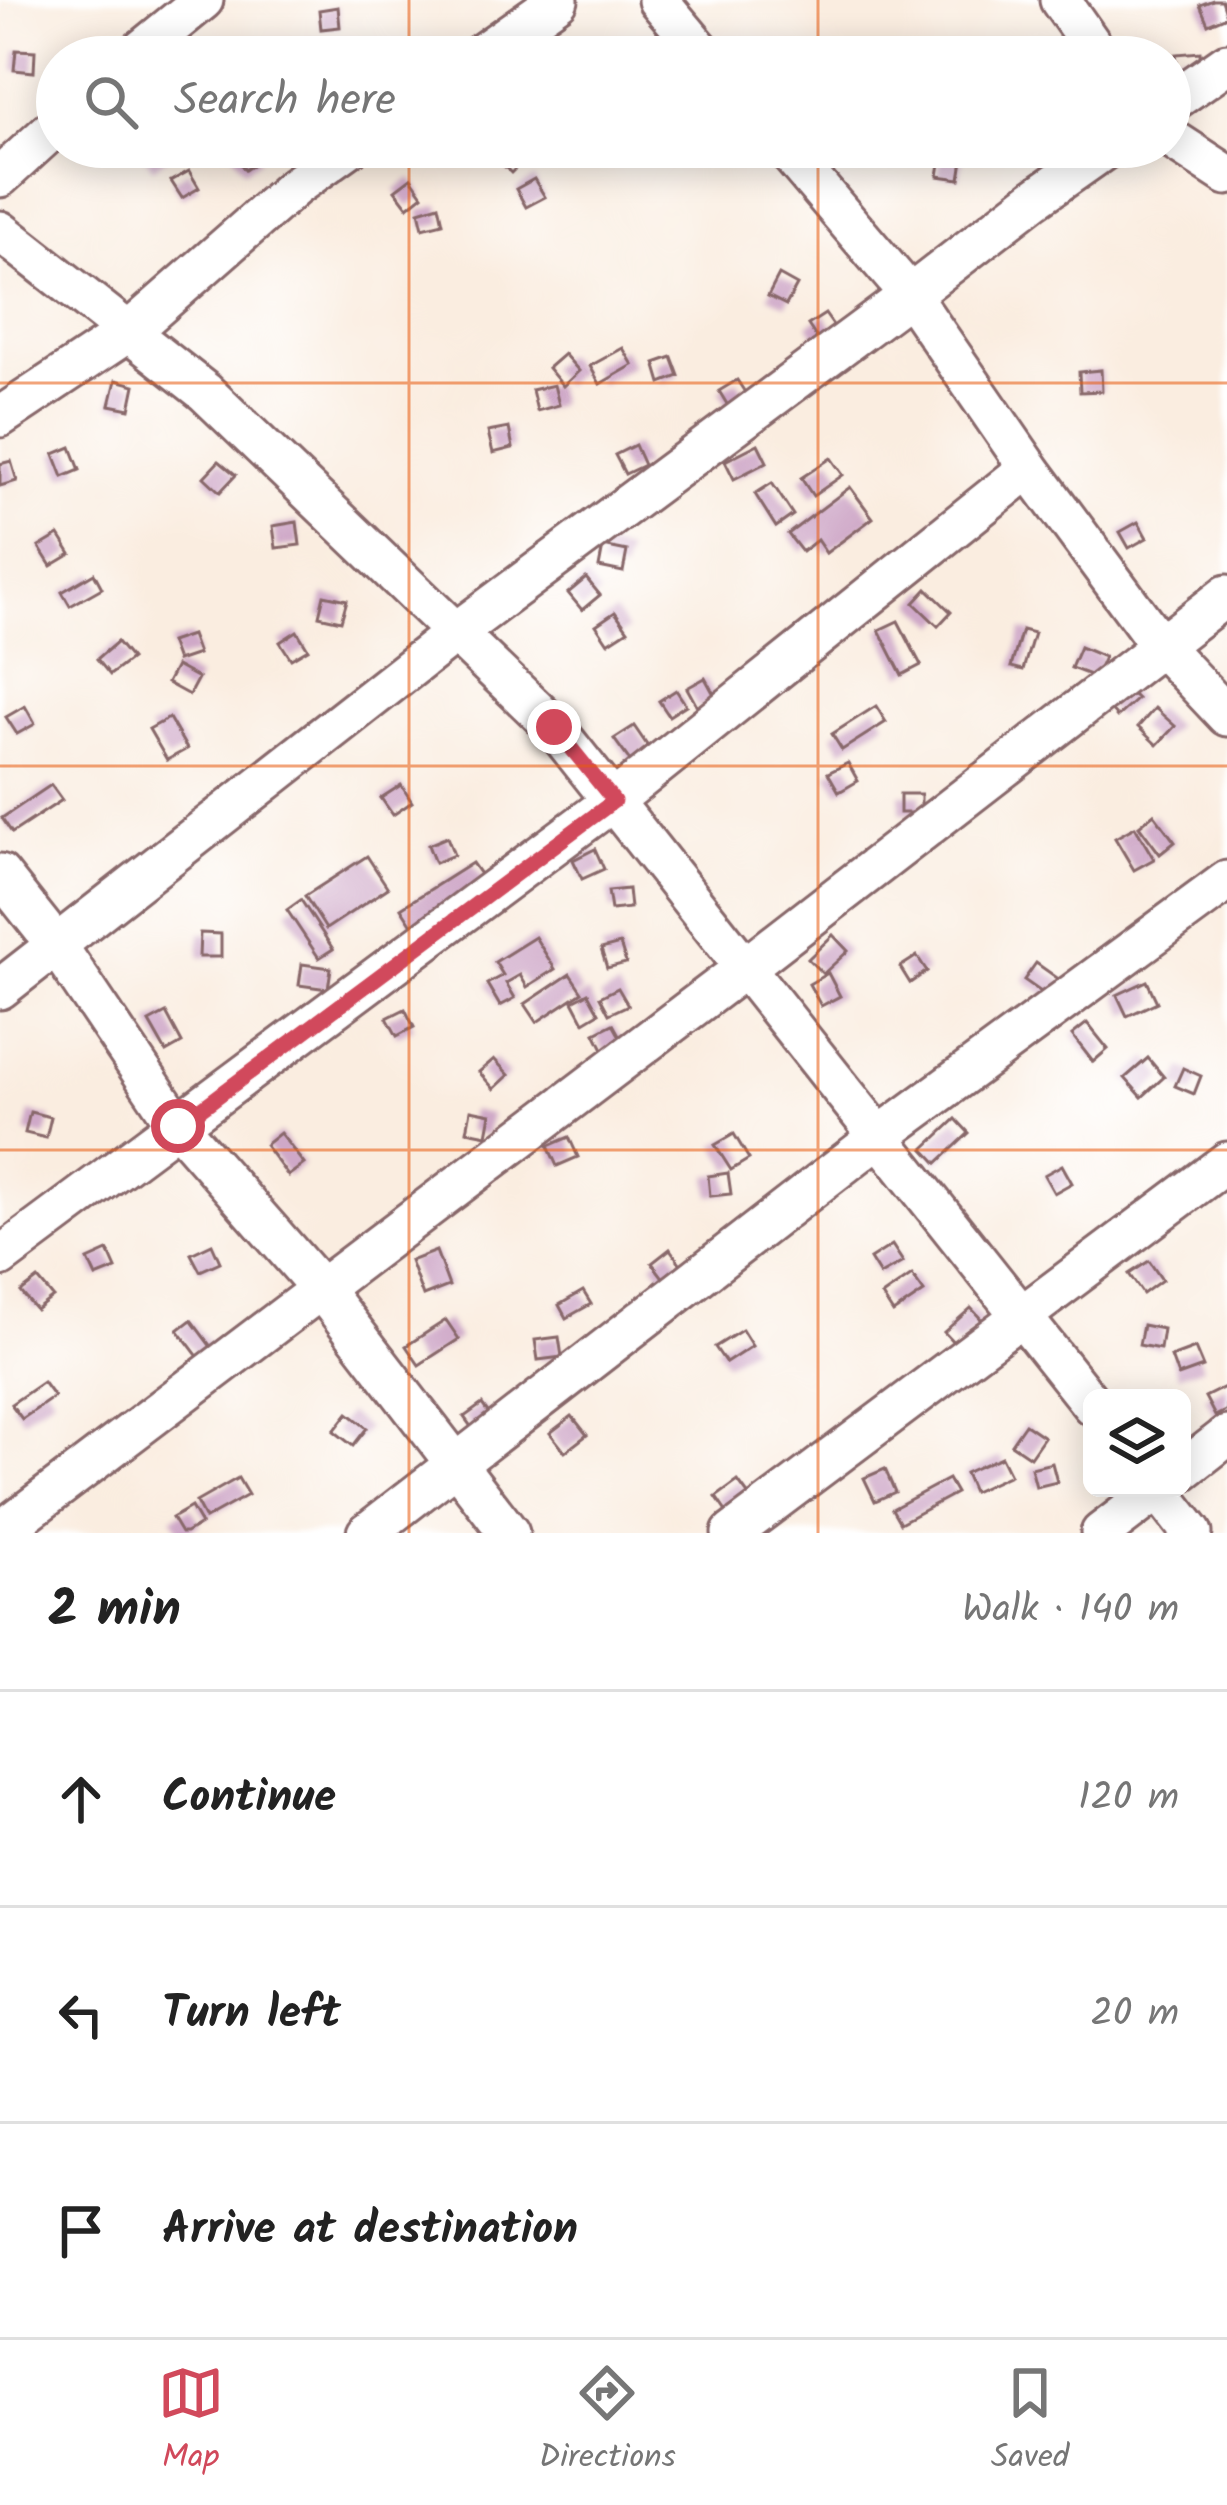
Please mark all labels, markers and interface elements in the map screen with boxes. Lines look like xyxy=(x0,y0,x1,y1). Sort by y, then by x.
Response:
search box xyxy=(36,36,1191,168)
text: Search here xyxy=(174,66,396,138)
icon: search xyxy=(78,69,144,135)
route end xyxy=(527,700,581,754)
route start xyxy=(151,1099,205,1153)
map controls xyxy=(1083,1389,1191,1497)
button: layers xyxy=(1083,1389,1191,1497)
text: 2 min xyxy=(48,1571,181,1652)
text: Walk · 140 m xyxy=(962,1580,1179,1642)
text: Continue xyxy=(162,1763,336,1835)
icon: ahead xyxy=(48,1766,114,1832)
text: 120 m xyxy=(1078,1768,1179,1830)
text: Turn left xyxy=(162,1979,341,2051)
icon: left xyxy=(48,1982,114,2048)
text: 20 m xyxy=(1090,1984,1179,2046)
text: Arrive at destination xyxy=(162,2195,578,2267)
icon: arrive xyxy=(48,2198,114,2264)
tab: Map xyxy=(158,2360,224,2485)
tab: Directions xyxy=(539,2360,676,2485)
tab: Saved xyxy=(991,2360,1069,2485)

